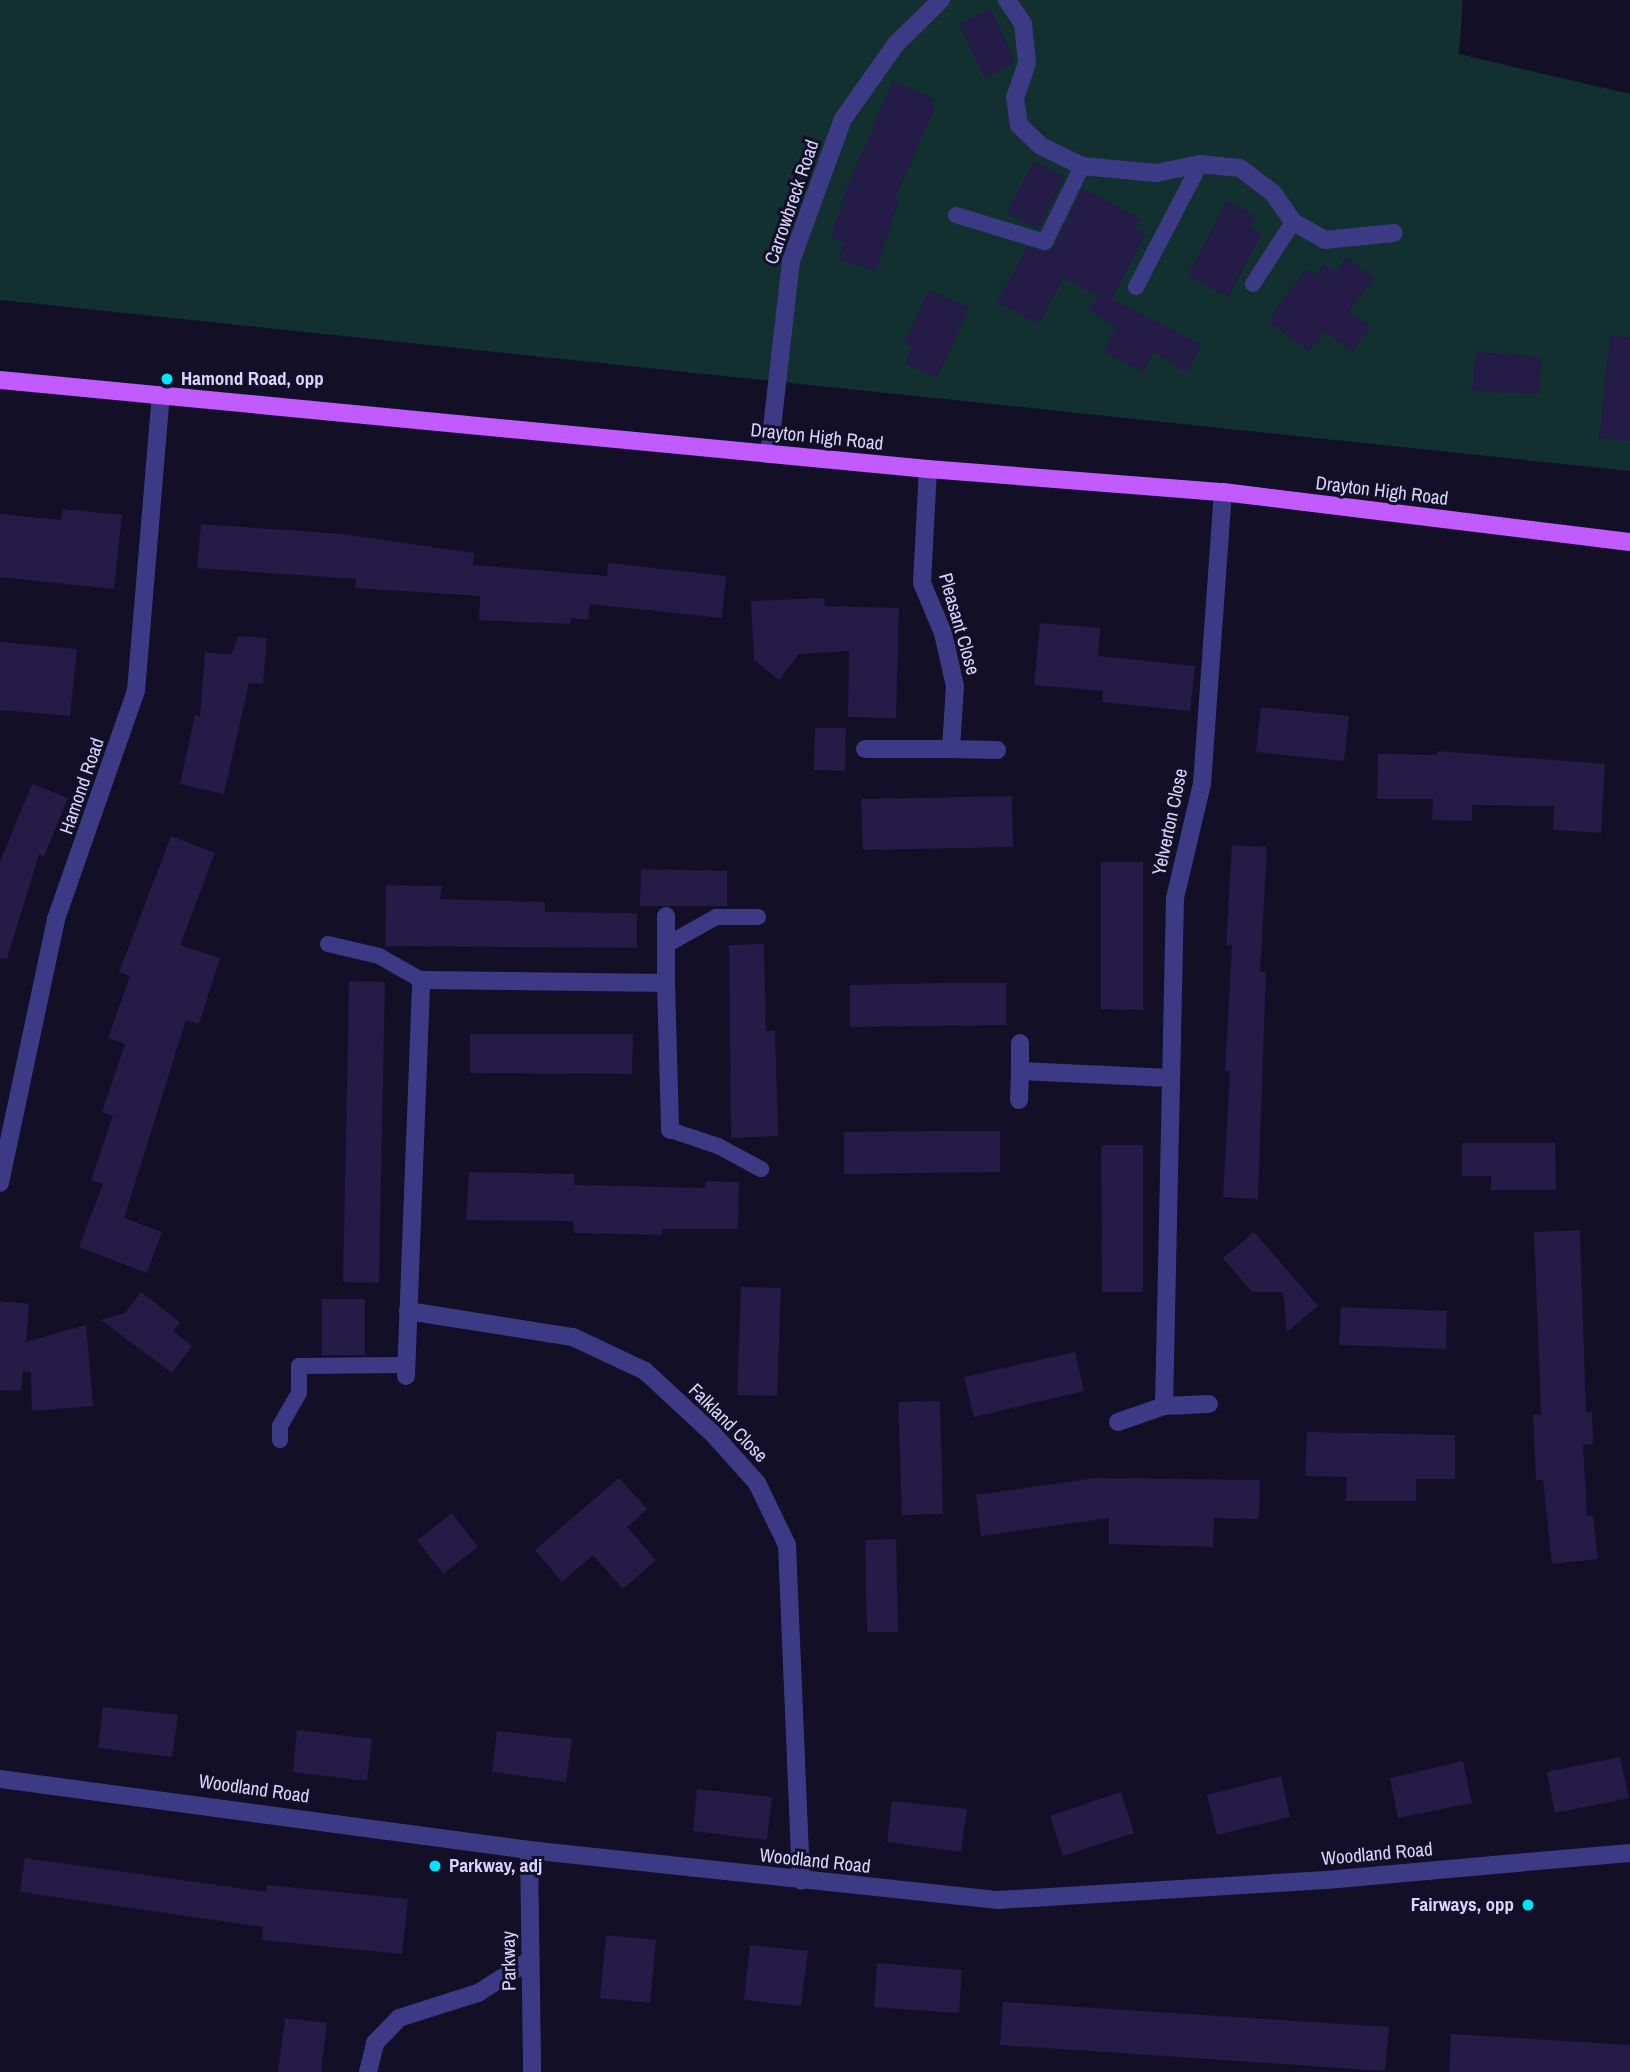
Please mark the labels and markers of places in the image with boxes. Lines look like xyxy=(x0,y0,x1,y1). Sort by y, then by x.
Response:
place label: Hamond Road, opp xyxy=(181,368,324,390)
marker: Hamond Road, opp xyxy=(159,371,175,387)
place label: Parkway, adj xyxy=(449,1855,542,1877)
marker: Parkway, adj xyxy=(427,1858,443,1874)
place label: Fairways, opp xyxy=(1411,1894,1514,1916)
marker: Fairways, opp xyxy=(1520,1897,1536,1913)

